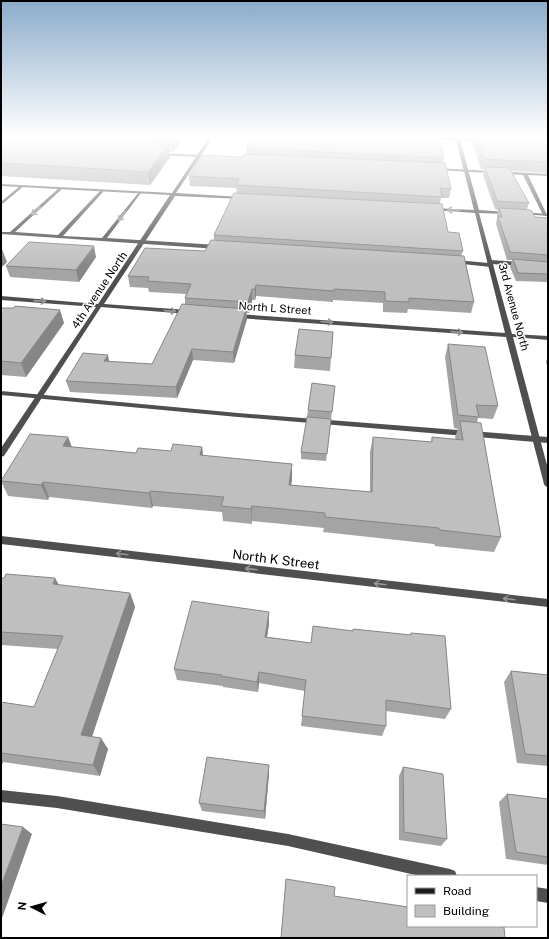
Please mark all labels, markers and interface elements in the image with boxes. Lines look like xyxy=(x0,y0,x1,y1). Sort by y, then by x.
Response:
one-way arrow xyxy=(31,206,41,215)
one-way arrow xyxy=(447,206,460,213)
one-way arrow xyxy=(117,210,126,221)
street label: 4th Avenue North xyxy=(69,249,129,331)
street label: 3rd Avenue North xyxy=(497,262,531,352)
one-way arrow xyxy=(33,298,46,305)
street label: North L Street xyxy=(238,299,312,317)
one-way arrow xyxy=(163,307,176,314)
one-way arrow xyxy=(320,319,333,326)
one-way arrow xyxy=(450,328,463,335)
street label: North K Street xyxy=(232,547,320,572)
one-way arrow xyxy=(116,551,129,558)
one-way arrow xyxy=(245,565,258,573)
one-way arrow xyxy=(374,580,387,588)
one-way arrow xyxy=(503,595,516,603)
legend xyxy=(407,875,537,927)
text: Road xyxy=(443,884,471,898)
north arrow xyxy=(12,887,52,927)
text: N xyxy=(16,901,28,911)
text: Building xyxy=(443,904,489,918)

